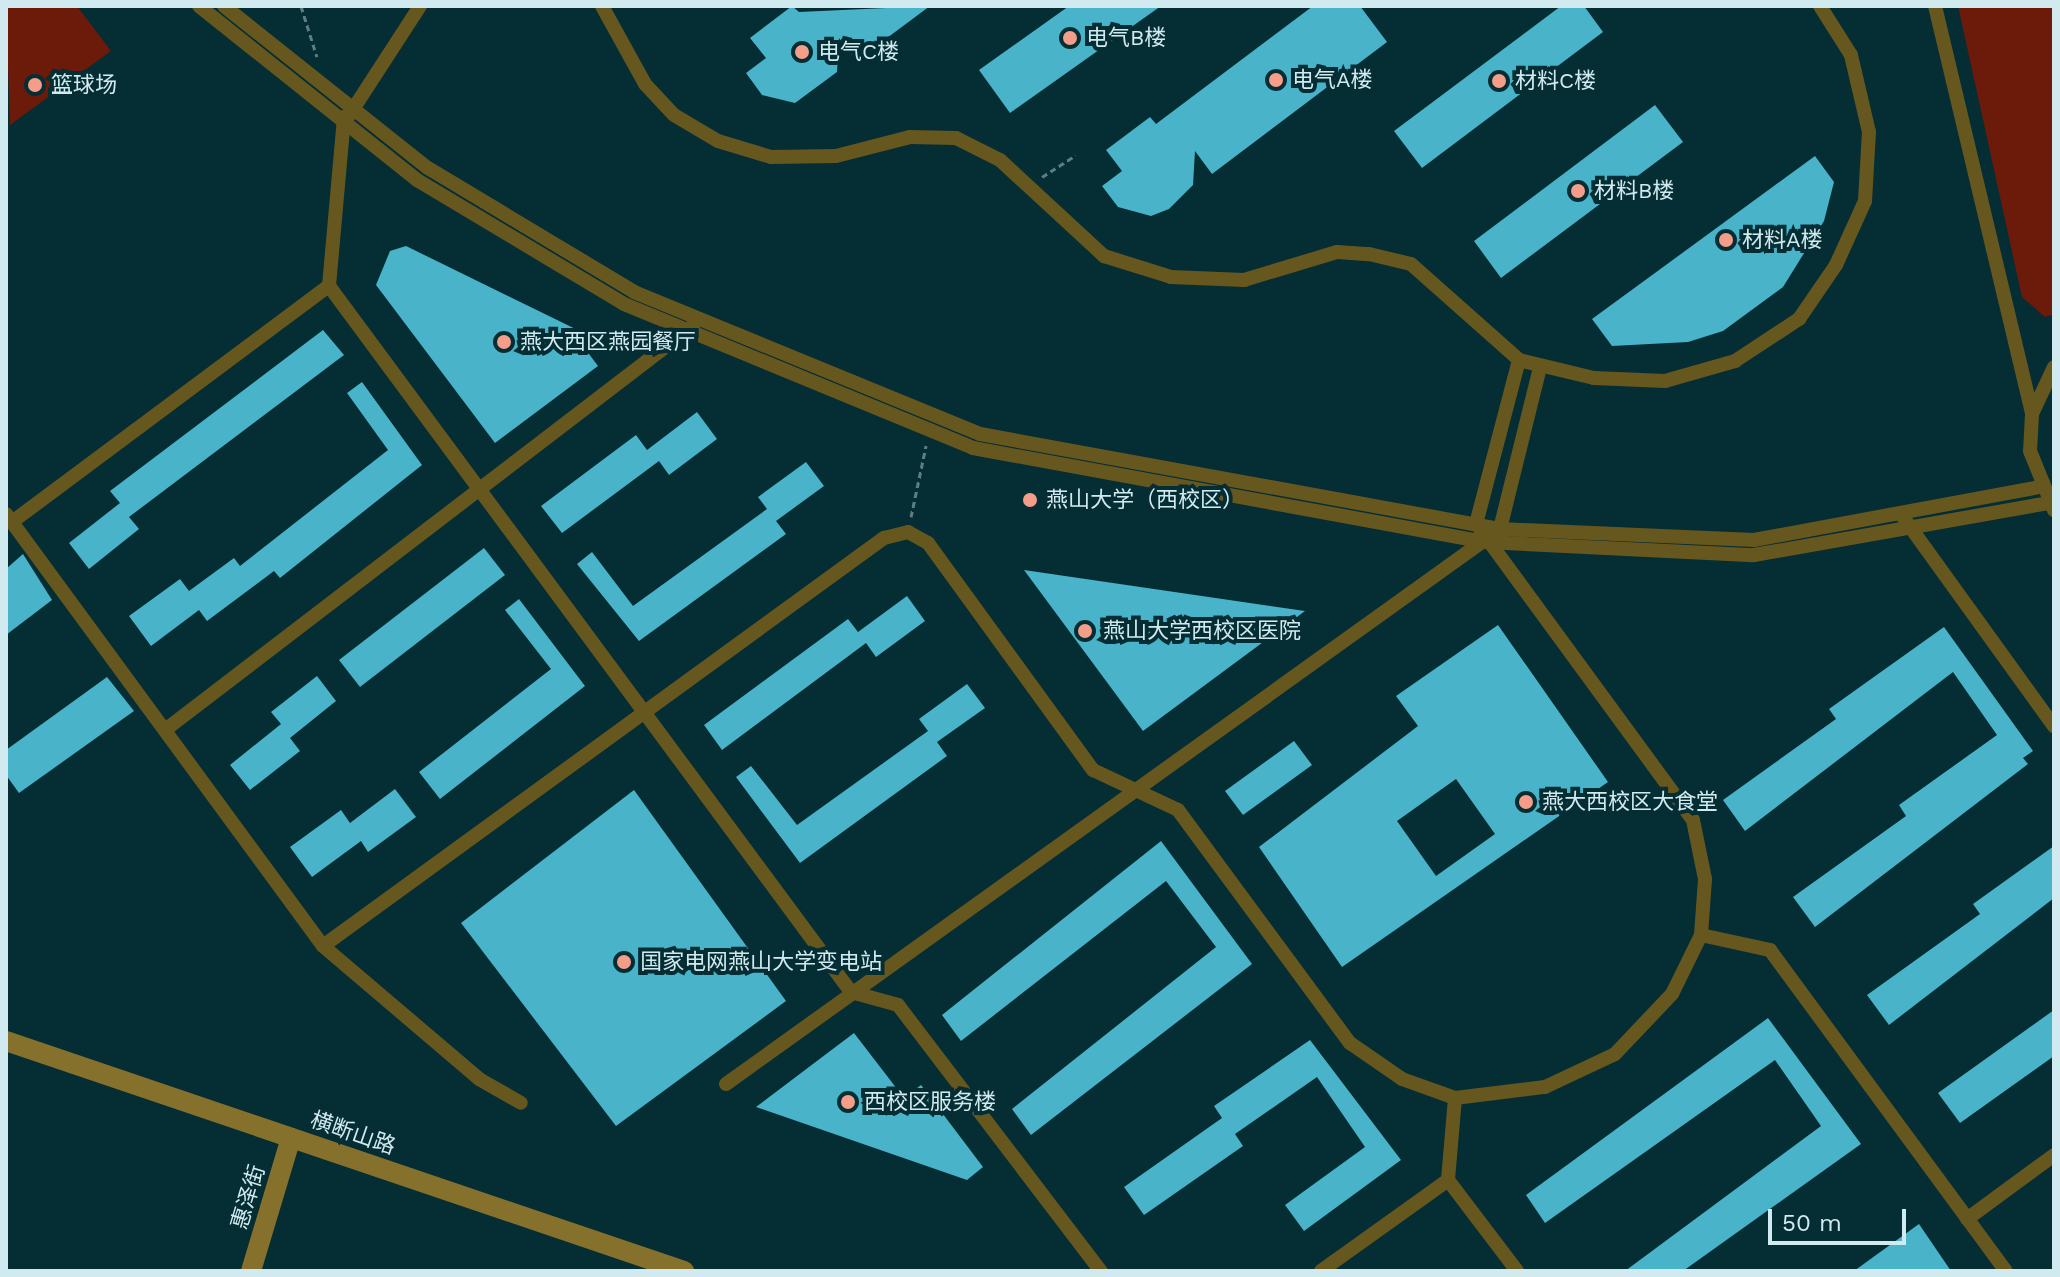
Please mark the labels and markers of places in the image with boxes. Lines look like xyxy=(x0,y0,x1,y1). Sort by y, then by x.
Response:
place label: 电气B楼 xyxy=(1086,25,1166,51)
marker: 电气B楼 xyxy=(1061,29,1079,47)
place label: 电气C楼 xyxy=(818,39,899,65)
marker: 电气C楼 xyxy=(793,43,811,61)
place label: 电气A楼 xyxy=(1292,67,1373,93)
place label: 材料C楼 xyxy=(1515,68,1596,94)
marker: 电气A楼 xyxy=(1267,71,1285,89)
place label: 篮球场 xyxy=(51,72,117,98)
marker: 材料C楼 xyxy=(1490,72,1508,90)
marker: 篮球场 xyxy=(26,76,44,94)
place label: 材料B楼 xyxy=(1594,178,1674,204)
marker: 材料B楼 xyxy=(1569,182,1587,200)
place label: 材料A楼 xyxy=(1742,227,1823,253)
marker: 材料A楼 xyxy=(1717,231,1735,249)
place label: 燕大西区燕园餐厅 xyxy=(520,329,696,355)
marker: 燕大西区燕园餐厅 xyxy=(495,333,513,351)
place label: 燕山大学（西校区） xyxy=(1046,487,1244,513)
marker: 燕山大学（西校区） xyxy=(1021,491,1039,509)
place label: 燕山大学西校区医院 xyxy=(1103,618,1301,644)
marker: 燕山大学西校区医院 xyxy=(1074,620,1096,642)
place label: 燕大西校区大食堂 xyxy=(1542,789,1718,815)
marker: 燕大西校区大食堂 xyxy=(1517,793,1535,811)
place label: 国家电网燕山大学变电站 xyxy=(640,949,882,975)
marker: 国家电网燕山大学变电站 xyxy=(615,953,633,971)
place label: 西校区服务楼 xyxy=(864,1089,996,1115)
marker: 西校区服务楼 xyxy=(839,1093,857,1111)

